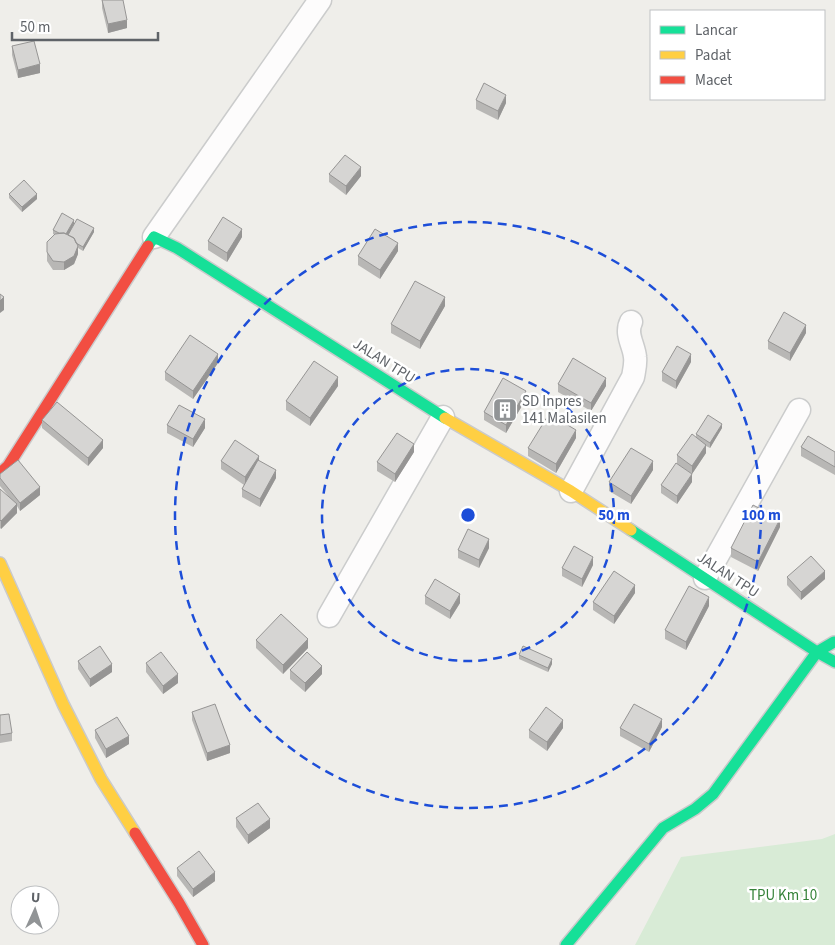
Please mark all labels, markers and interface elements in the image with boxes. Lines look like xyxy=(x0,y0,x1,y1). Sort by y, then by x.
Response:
scale bar xyxy=(12,10,159,42)
legend xyxy=(650,10,825,100)
text: 50 m xyxy=(20,17,50,38)
text: Lancar xyxy=(695,20,738,41)
text: Padat xyxy=(695,45,731,66)
text: Macet xyxy=(695,70,732,91)
street label: JALAN TPU xyxy=(349,334,419,388)
place label: SD Inpres 141 Malasilen xyxy=(522,391,607,429)
building icon: SD Inpres 141 Malasilen xyxy=(492,397,518,423)
text: 50 m xyxy=(598,505,630,526)
text: 100 m xyxy=(741,505,781,526)
centre of rings xyxy=(459,506,477,524)
street label: JALAN TPU xyxy=(693,547,763,603)
north arrow xyxy=(10,885,60,935)
park label: TPU Km 10 xyxy=(749,885,817,906)
text: U xyxy=(30,888,41,908)

